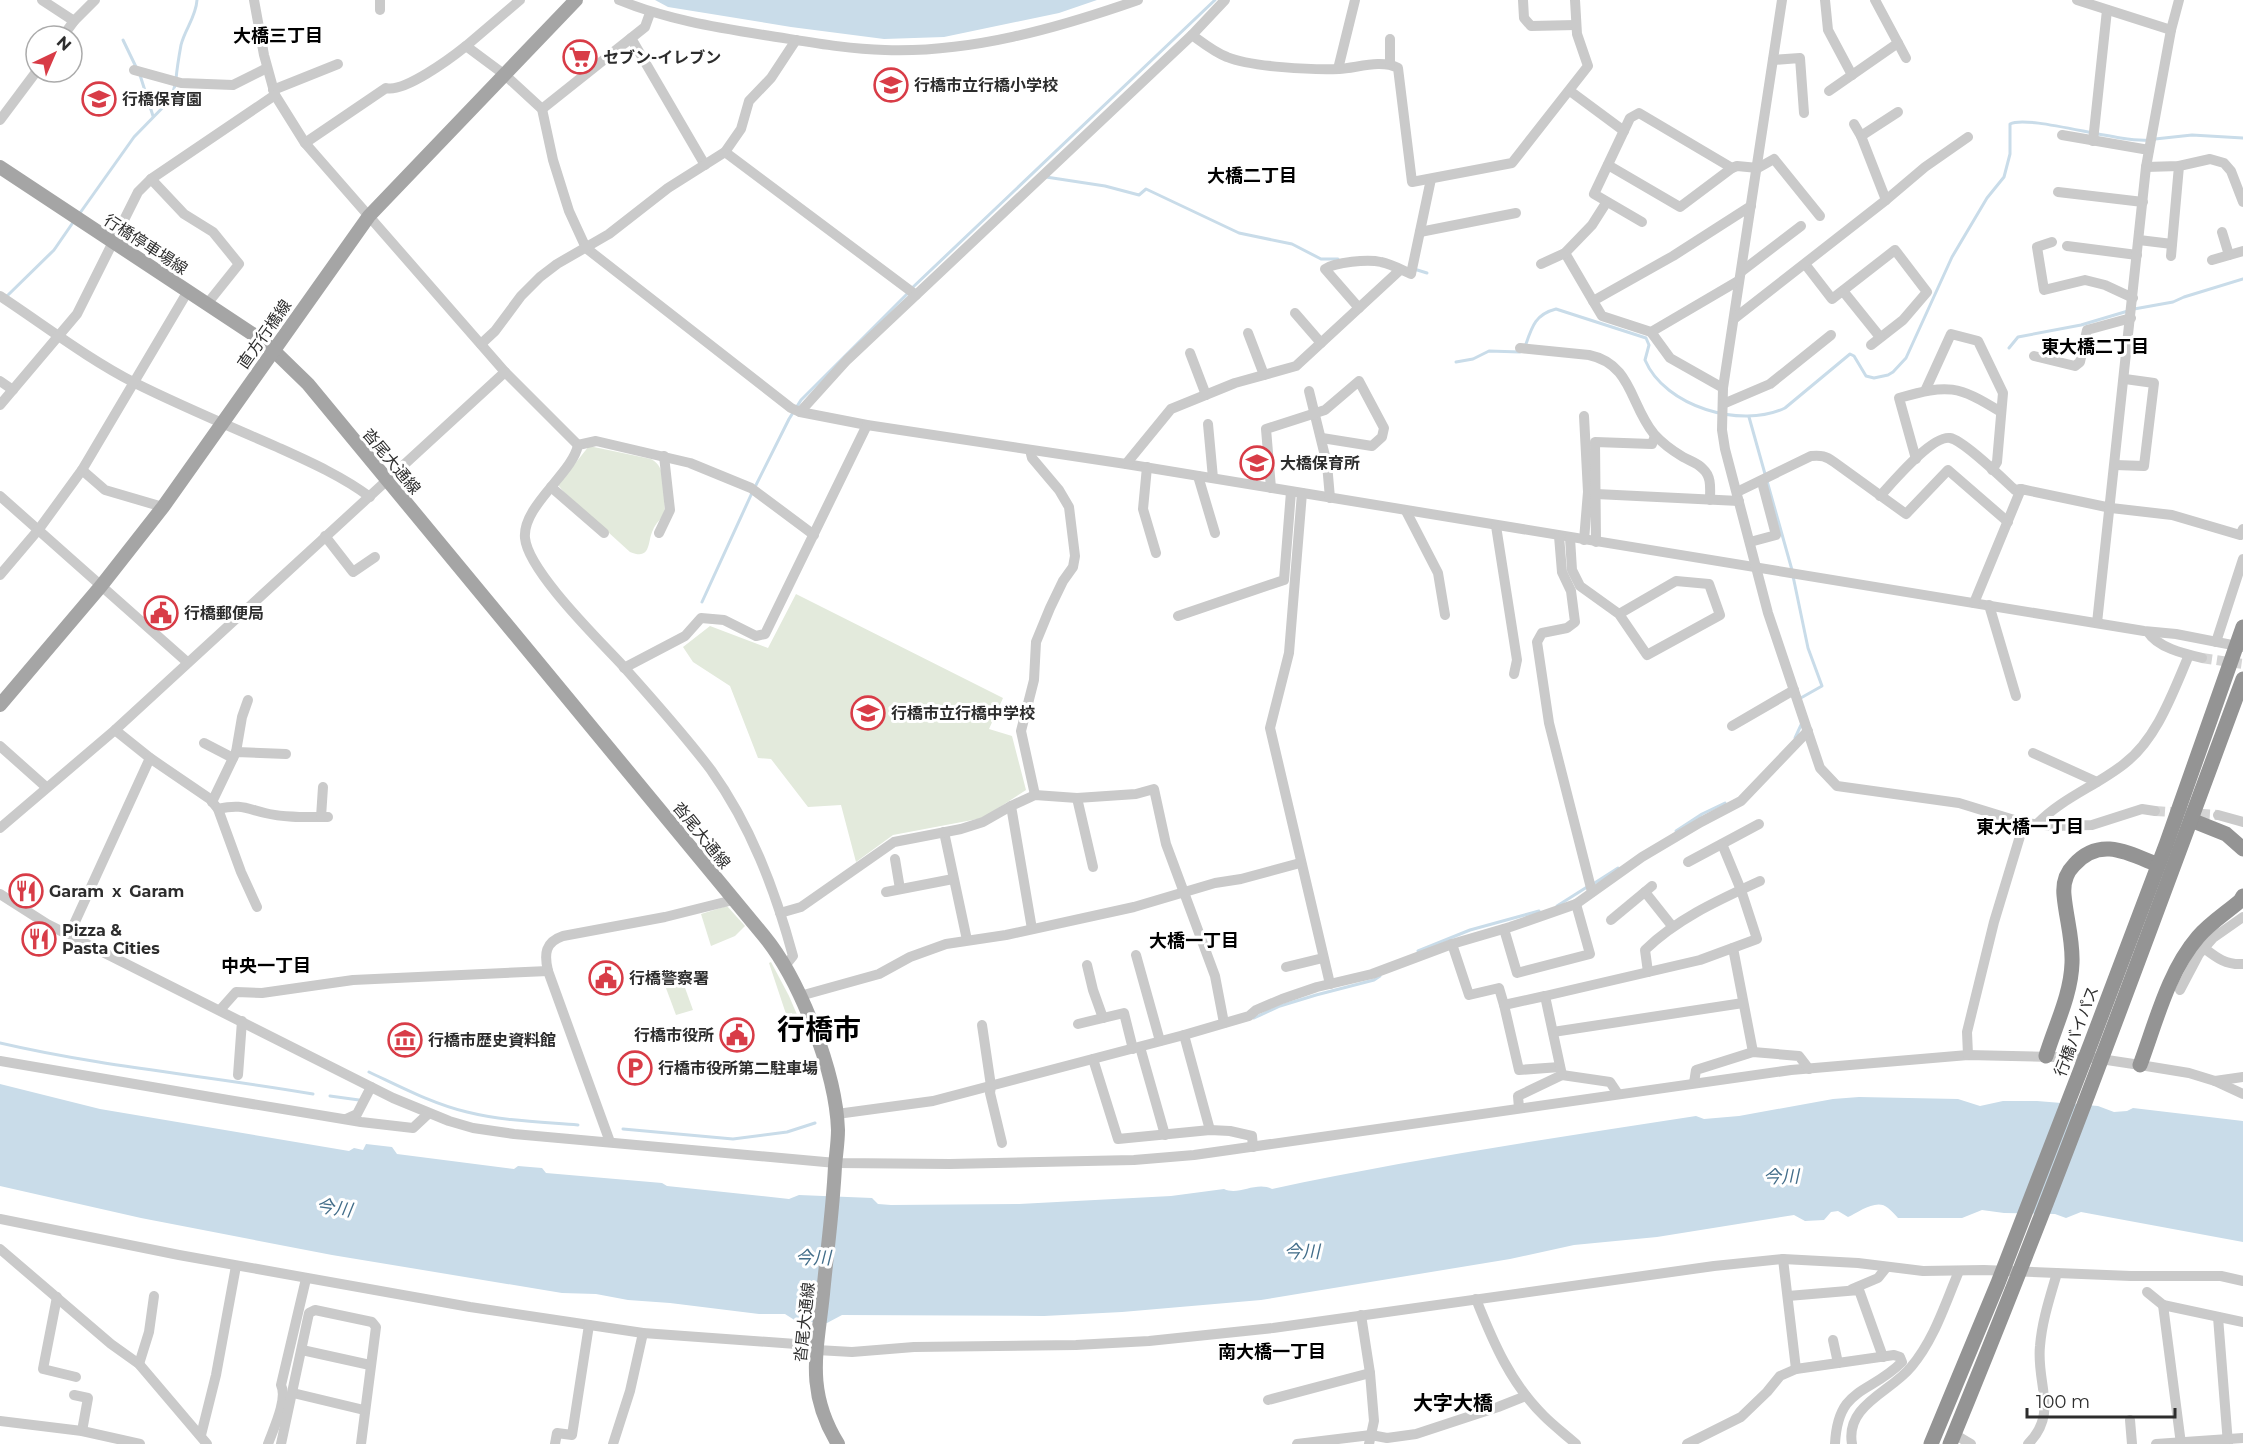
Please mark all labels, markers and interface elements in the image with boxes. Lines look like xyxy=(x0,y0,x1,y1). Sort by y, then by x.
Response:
north arrow xyxy=(24,24,84,84)
district label: 大橋三丁目 xyxy=(233,25,323,47)
text: N xyxy=(53,32,75,55)
supermarket icon: セブン-イレブン xyxy=(562,39,598,75)
place label: セブン-イレブン xyxy=(603,48,721,67)
school or university icon: 行橋市立行橋小学校 xyxy=(873,67,909,103)
place label: 行橋市立行橋小学校 xyxy=(914,76,1058,95)
school or university icon: 行橋保育園 xyxy=(81,81,117,117)
place label: 行橋保育園 xyxy=(122,90,202,109)
district label: 大橋二丁目 xyxy=(1207,165,1297,187)
street label: 行橋停車場線 xyxy=(100,210,191,279)
street label: 直方行橋線 xyxy=(234,296,295,373)
district label: 東大橋二丁目 xyxy=(2041,336,2149,358)
street label: 沓尾大通線 xyxy=(359,425,425,498)
school or university icon: 大橋保育所 xyxy=(1239,445,1275,481)
place label: 大橋保育所 xyxy=(1280,454,1360,473)
public building icon: 行橋郵便局 xyxy=(143,595,179,631)
place label: 行橋郵便局 xyxy=(184,604,264,623)
school or university icon: 行橋市立行橋中学校 xyxy=(850,695,886,731)
place label: 行橋市立行橋中学校 xyxy=(891,704,1035,723)
street label: 沓尾大通線 xyxy=(669,798,734,872)
district label: 東大橋一丁目 xyxy=(1976,816,2084,838)
restaurant icon: Garam ｘ Garam xyxy=(8,873,44,909)
place label: Garam ｘ Garam xyxy=(49,882,184,901)
restaurant icon: Pizza & Pasta Cities xyxy=(21,921,57,957)
place label: Pizza & Pasta Cities xyxy=(62,921,160,958)
district label: 大橋一丁目 xyxy=(1149,930,1239,952)
district label: 中央一丁目 xyxy=(221,955,311,977)
public building icon: 行橋警察署 xyxy=(588,960,624,996)
place label: 行橋警察署 xyxy=(629,969,709,988)
street label: 行橋バイパス xyxy=(2050,983,2102,1079)
district label: 行橋市 xyxy=(777,1012,861,1046)
public building icon: 行橋市役所 xyxy=(719,1017,755,1053)
museum icon: 行橋市歴史資料館 xyxy=(387,1022,423,1058)
place label: 行橋市役所 xyxy=(634,1026,714,1045)
place label: 行橋市歴史資料館 xyxy=(428,1031,556,1050)
parking icon: 行橋市役所第二駐車場 xyxy=(617,1050,653,1086)
place label: 行橋市役所第二駐車場 xyxy=(658,1059,818,1078)
water label: 今川 xyxy=(1763,1165,1801,1189)
water label: 今川 xyxy=(315,1195,355,1222)
water label: 今川 xyxy=(1284,1241,1322,1263)
water label: 今川 xyxy=(795,1247,833,1269)
street label: 沓尾大通線 xyxy=(791,1281,818,1363)
district label: 南大橋一丁目 xyxy=(1218,1341,1326,1363)
scale bar xyxy=(2027,1381,2176,1419)
district label: 大字大橋 xyxy=(1413,1391,1493,1415)
text: 100 m xyxy=(2036,1391,2090,1413)

